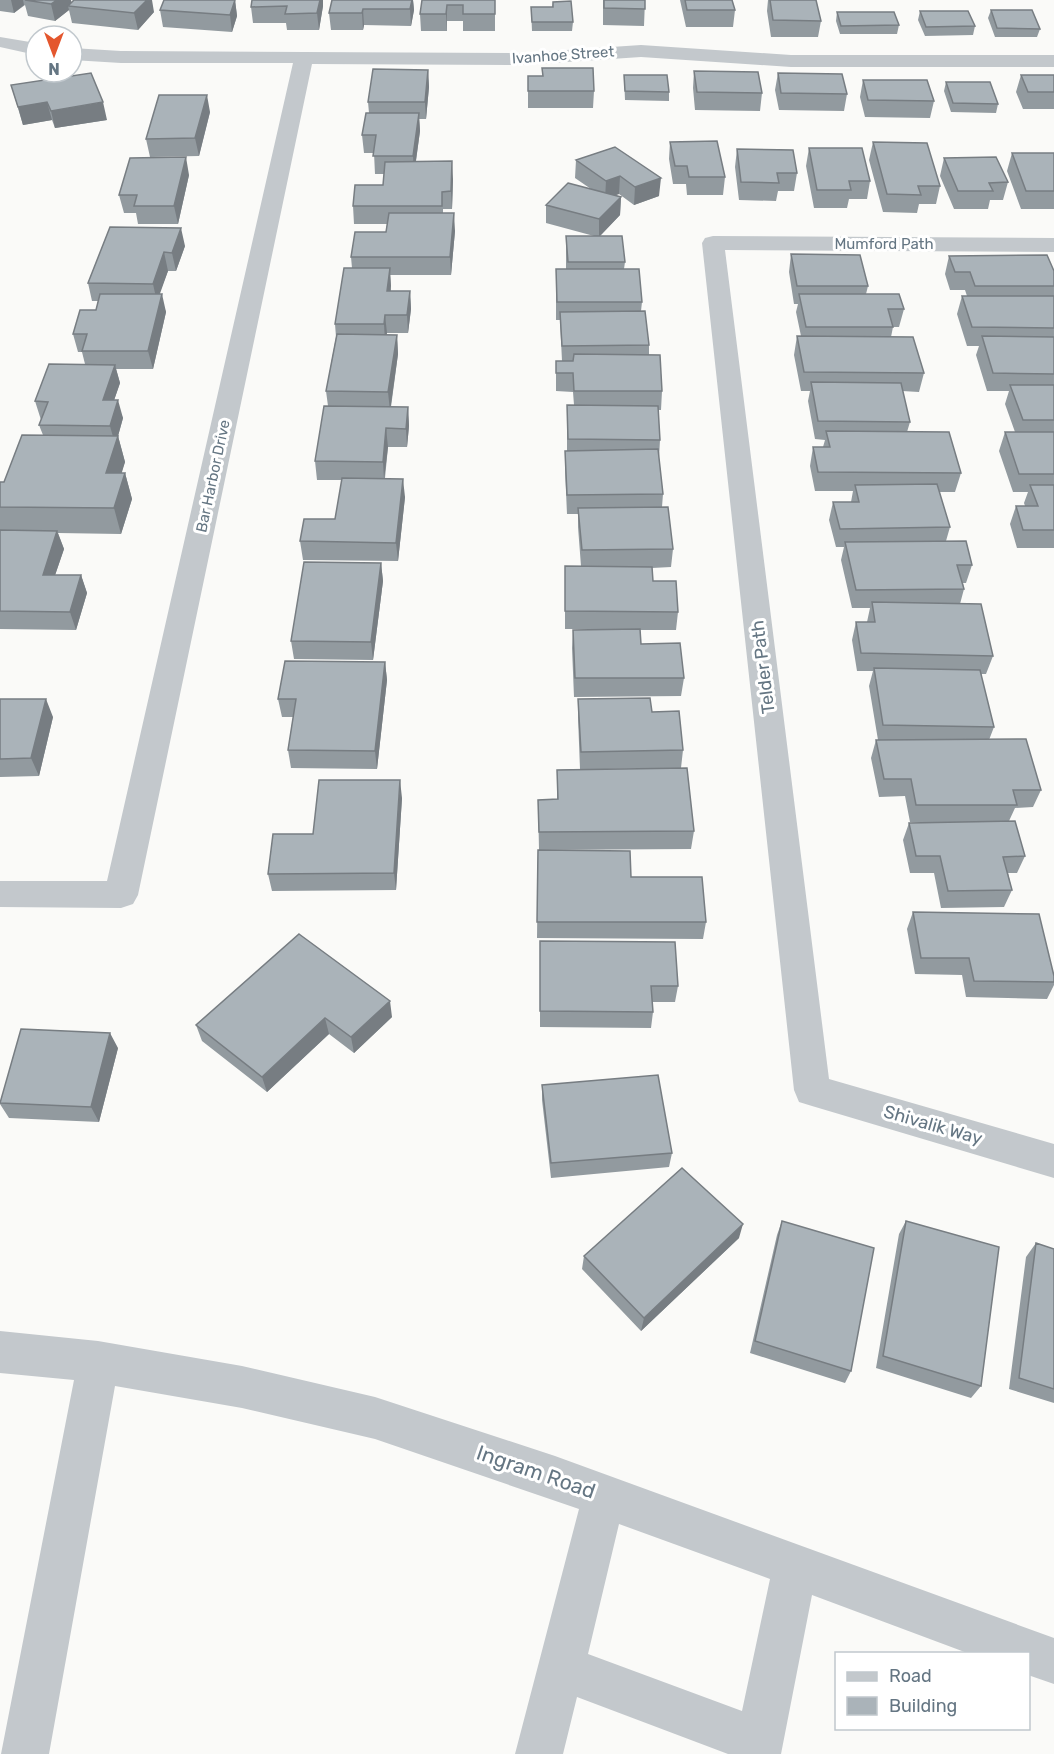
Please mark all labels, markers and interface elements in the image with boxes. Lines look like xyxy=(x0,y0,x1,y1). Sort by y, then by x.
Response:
north arrow xyxy=(24,24,84,84)
street label: Ivanhoe Street xyxy=(511,42,615,68)
text: N xyxy=(48,59,60,78)
street label: Mumford Path xyxy=(834,235,934,253)
street label: Bar Harbor Drive xyxy=(192,418,234,534)
street label: Telder Path xyxy=(746,619,780,715)
street label: Shivalik Way xyxy=(881,1100,985,1150)
street label: Ingram Road xyxy=(473,1440,599,1504)
legend xyxy=(835,1652,1030,1730)
text: Road xyxy=(889,1665,932,1687)
text: Building xyxy=(889,1695,957,1717)

